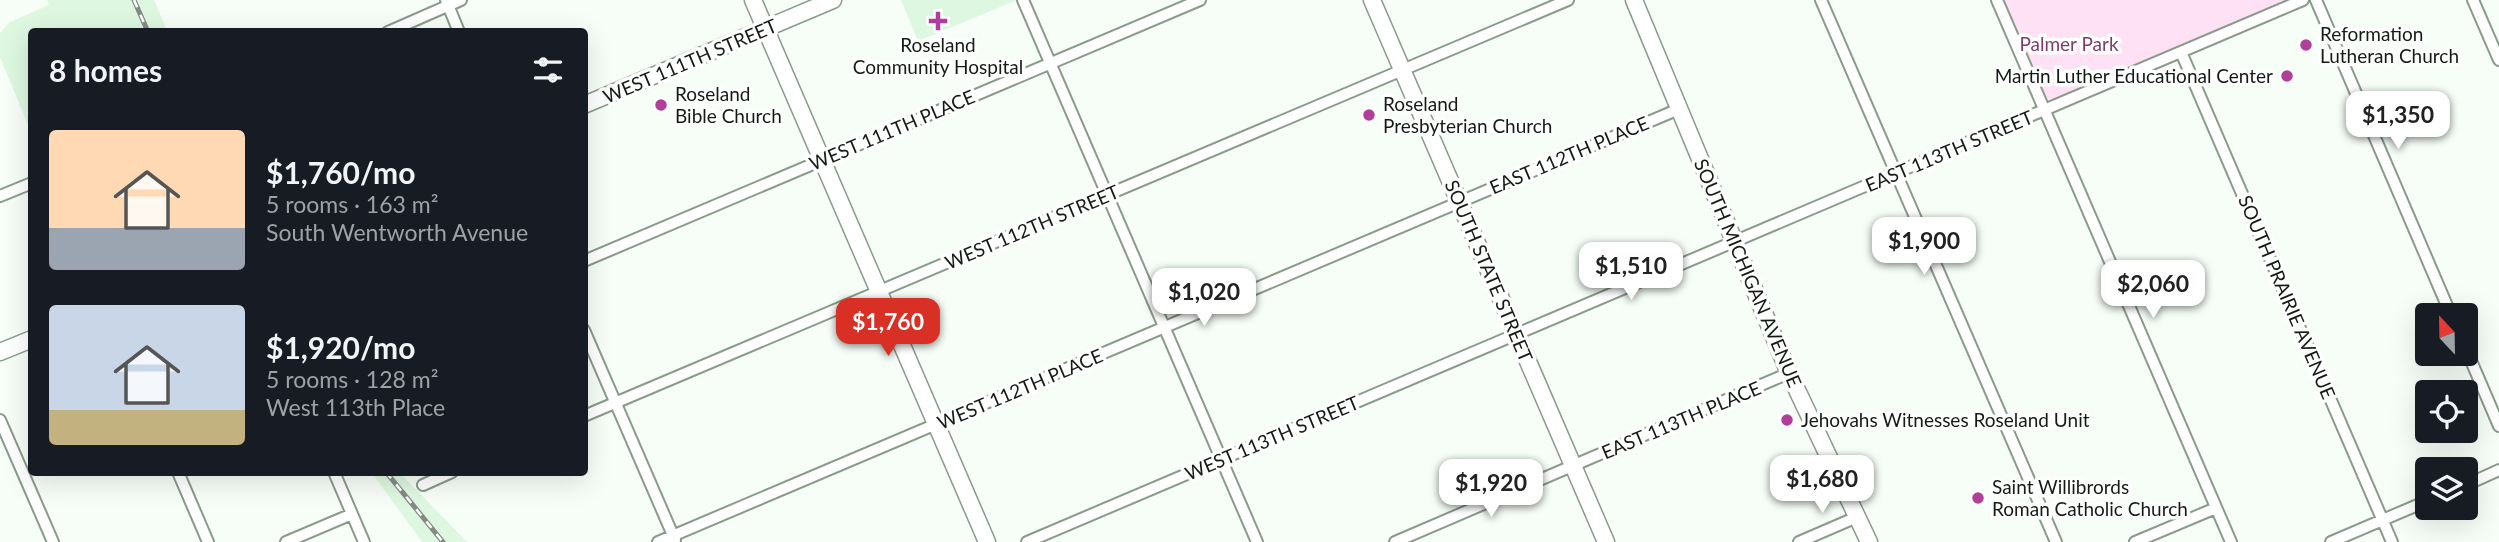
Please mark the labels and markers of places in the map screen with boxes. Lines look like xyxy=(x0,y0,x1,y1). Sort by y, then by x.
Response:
marker: Roseland Community Hospital xyxy=(928,11,948,31)
place label: Reformation Lutheran Church xyxy=(2320,22,2459,67)
place label: Roseland Community Hospital xyxy=(853,33,1023,78)
marker: Reformation Lutheran Church xyxy=(2298,37,2314,53)
place label: Martin Luther Educational Center xyxy=(1995,64,2273,87)
marker: Martin Luther Educational Center xyxy=(2279,68,2295,84)
place label: Roseland Bible Church xyxy=(675,82,782,127)
place label: Roseland Presbyterian Church xyxy=(1383,92,1552,137)
pin: $1,350 xyxy=(2341,92,2455,151)
marker: Roseland Bible Church xyxy=(653,97,669,113)
marker: Roseland Presbyterian Church xyxy=(1361,107,1377,123)
pin: $1,900 xyxy=(1867,218,1981,277)
pin: $1,510 xyxy=(1574,243,1688,302)
pin: $2,060 xyxy=(2096,260,2210,320)
pin: $1,020 xyxy=(1147,268,1261,328)
pin: $1,760 xyxy=(831,298,945,358)
place label: Jehovahs Witnesses Roseland Unit xyxy=(1801,408,2090,431)
marker: Jehovahs Witnesses Roseland Unit xyxy=(1779,412,1795,428)
pin: $1,680 xyxy=(1765,456,1879,515)
pin: $1,920 xyxy=(1434,460,1548,519)
place label: Saint Willibrords Roman Catholic Church xyxy=(1992,475,2188,520)
marker: Saint Willibrords Roman Catholic Church xyxy=(1970,490,1986,506)

